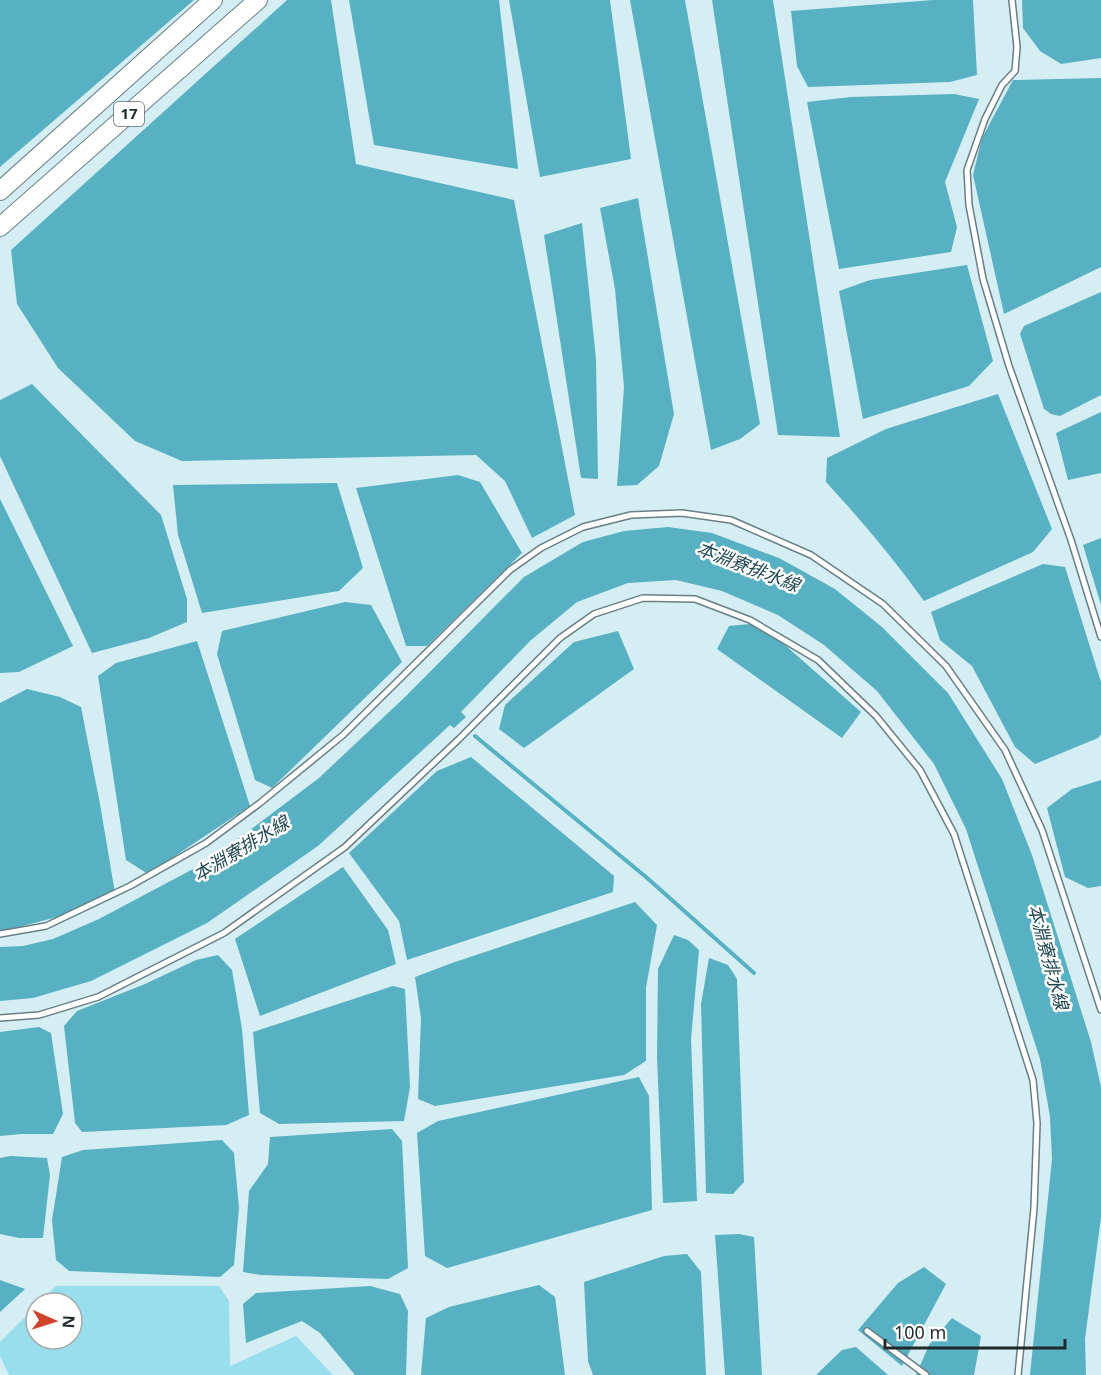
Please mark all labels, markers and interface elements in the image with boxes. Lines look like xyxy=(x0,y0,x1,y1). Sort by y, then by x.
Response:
road number: 17 xyxy=(114,102,144,126)
water label: 本淵寮排水線 xyxy=(694,536,805,597)
water label: 本淵寮排水線 xyxy=(188,809,295,886)
water label: 本淵寮排水線 xyxy=(1023,901,1075,1014)
north arrow xyxy=(24,1291,84,1351)
scale bar xyxy=(885,1312,1065,1350)
text: N xyxy=(58,1315,80,1329)
text: 100 m xyxy=(894,1320,946,1344)

